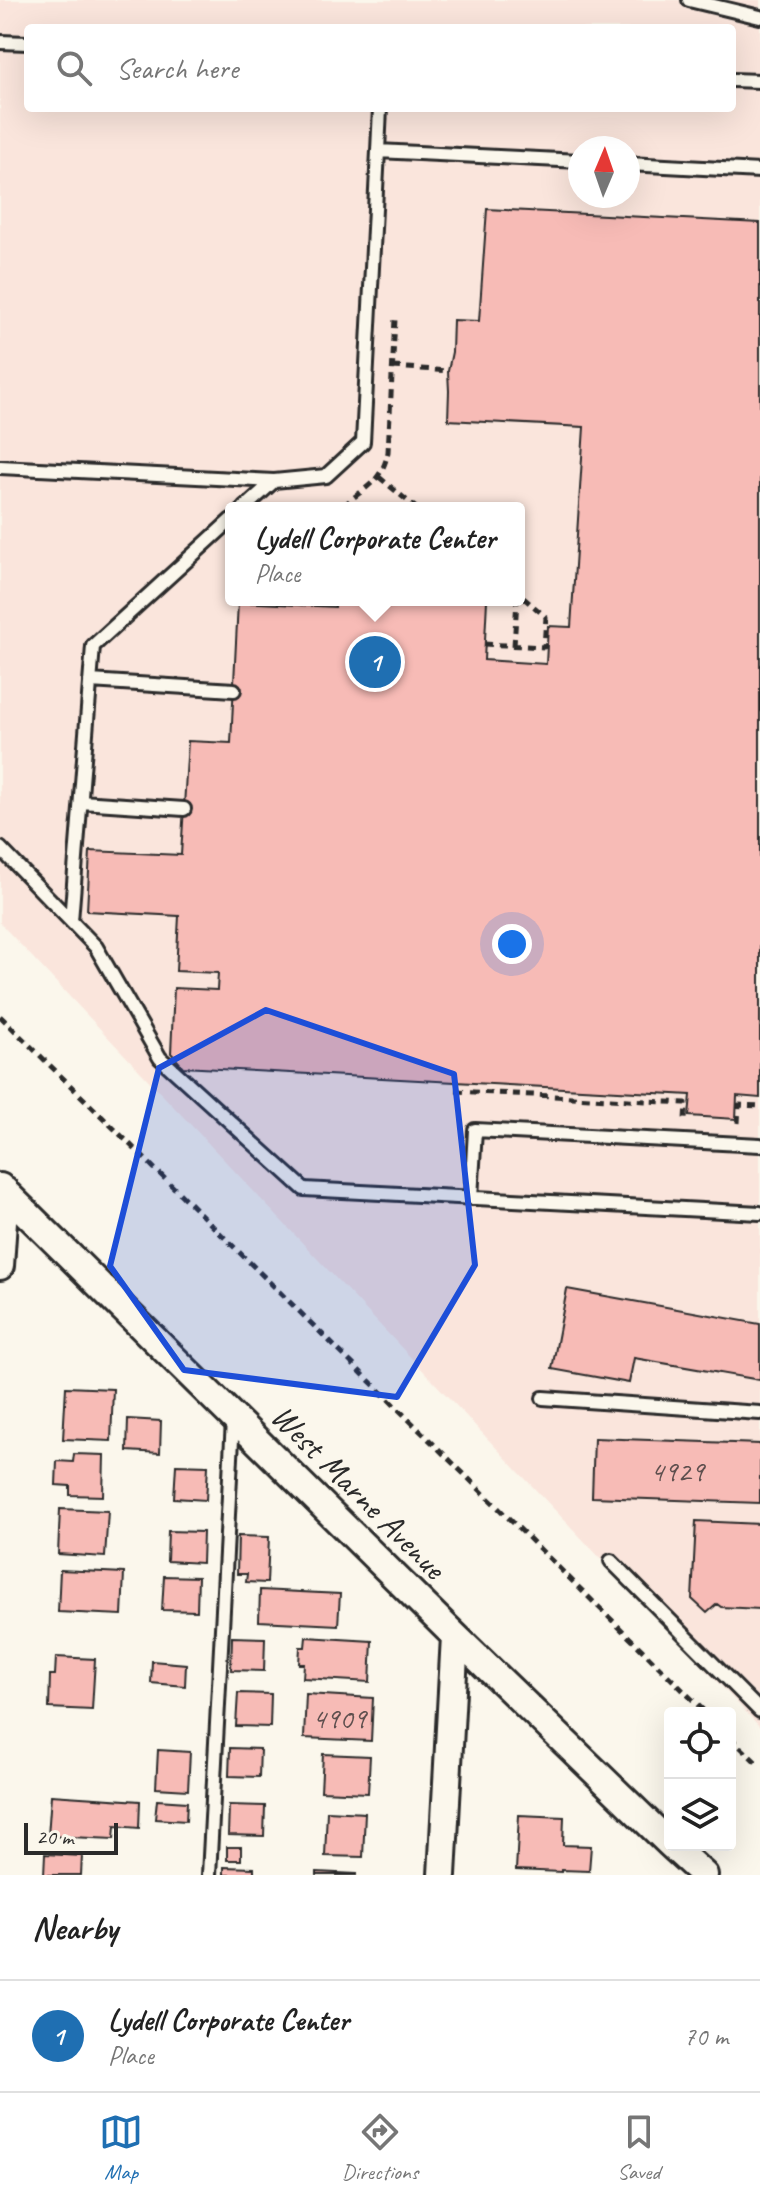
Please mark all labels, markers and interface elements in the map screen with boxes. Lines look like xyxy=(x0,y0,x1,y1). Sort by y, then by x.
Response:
search box xyxy=(24,24,736,112)
icon: search xyxy=(52,46,96,90)
text: Search here xyxy=(116,49,238,87)
north arrow xyxy=(568,136,640,208)
popup xyxy=(225,502,525,606)
text: Lydell Corporate Center xyxy=(255,519,495,557)
text: Place xyxy=(255,557,300,590)
pin: 1 xyxy=(349,632,401,692)
your location xyxy=(492,924,532,964)
street label: West Marne Avenue xyxy=(262,1395,457,1589)
house number: 4929 xyxy=(650,1452,706,1490)
house number: 4909 xyxy=(312,1699,368,1737)
map controls xyxy=(664,1707,736,1851)
button: locate xyxy=(664,1707,736,1779)
button: layers xyxy=(664,1779,736,1851)
scale bar xyxy=(24,1819,118,1855)
text: 20 m xyxy=(36,1823,73,1851)
text: Nearby xyxy=(32,1906,118,1949)
text: Lydell Corporate Center xyxy=(108,2001,349,2039)
text: 1 xyxy=(52,2020,64,2053)
text: 70 m xyxy=(684,2020,728,2053)
text: Place xyxy=(108,2039,154,2072)
tab: Map xyxy=(99,2110,143,2186)
tab: Directions xyxy=(342,2110,418,2186)
tab: Saved xyxy=(617,2110,661,2186)

